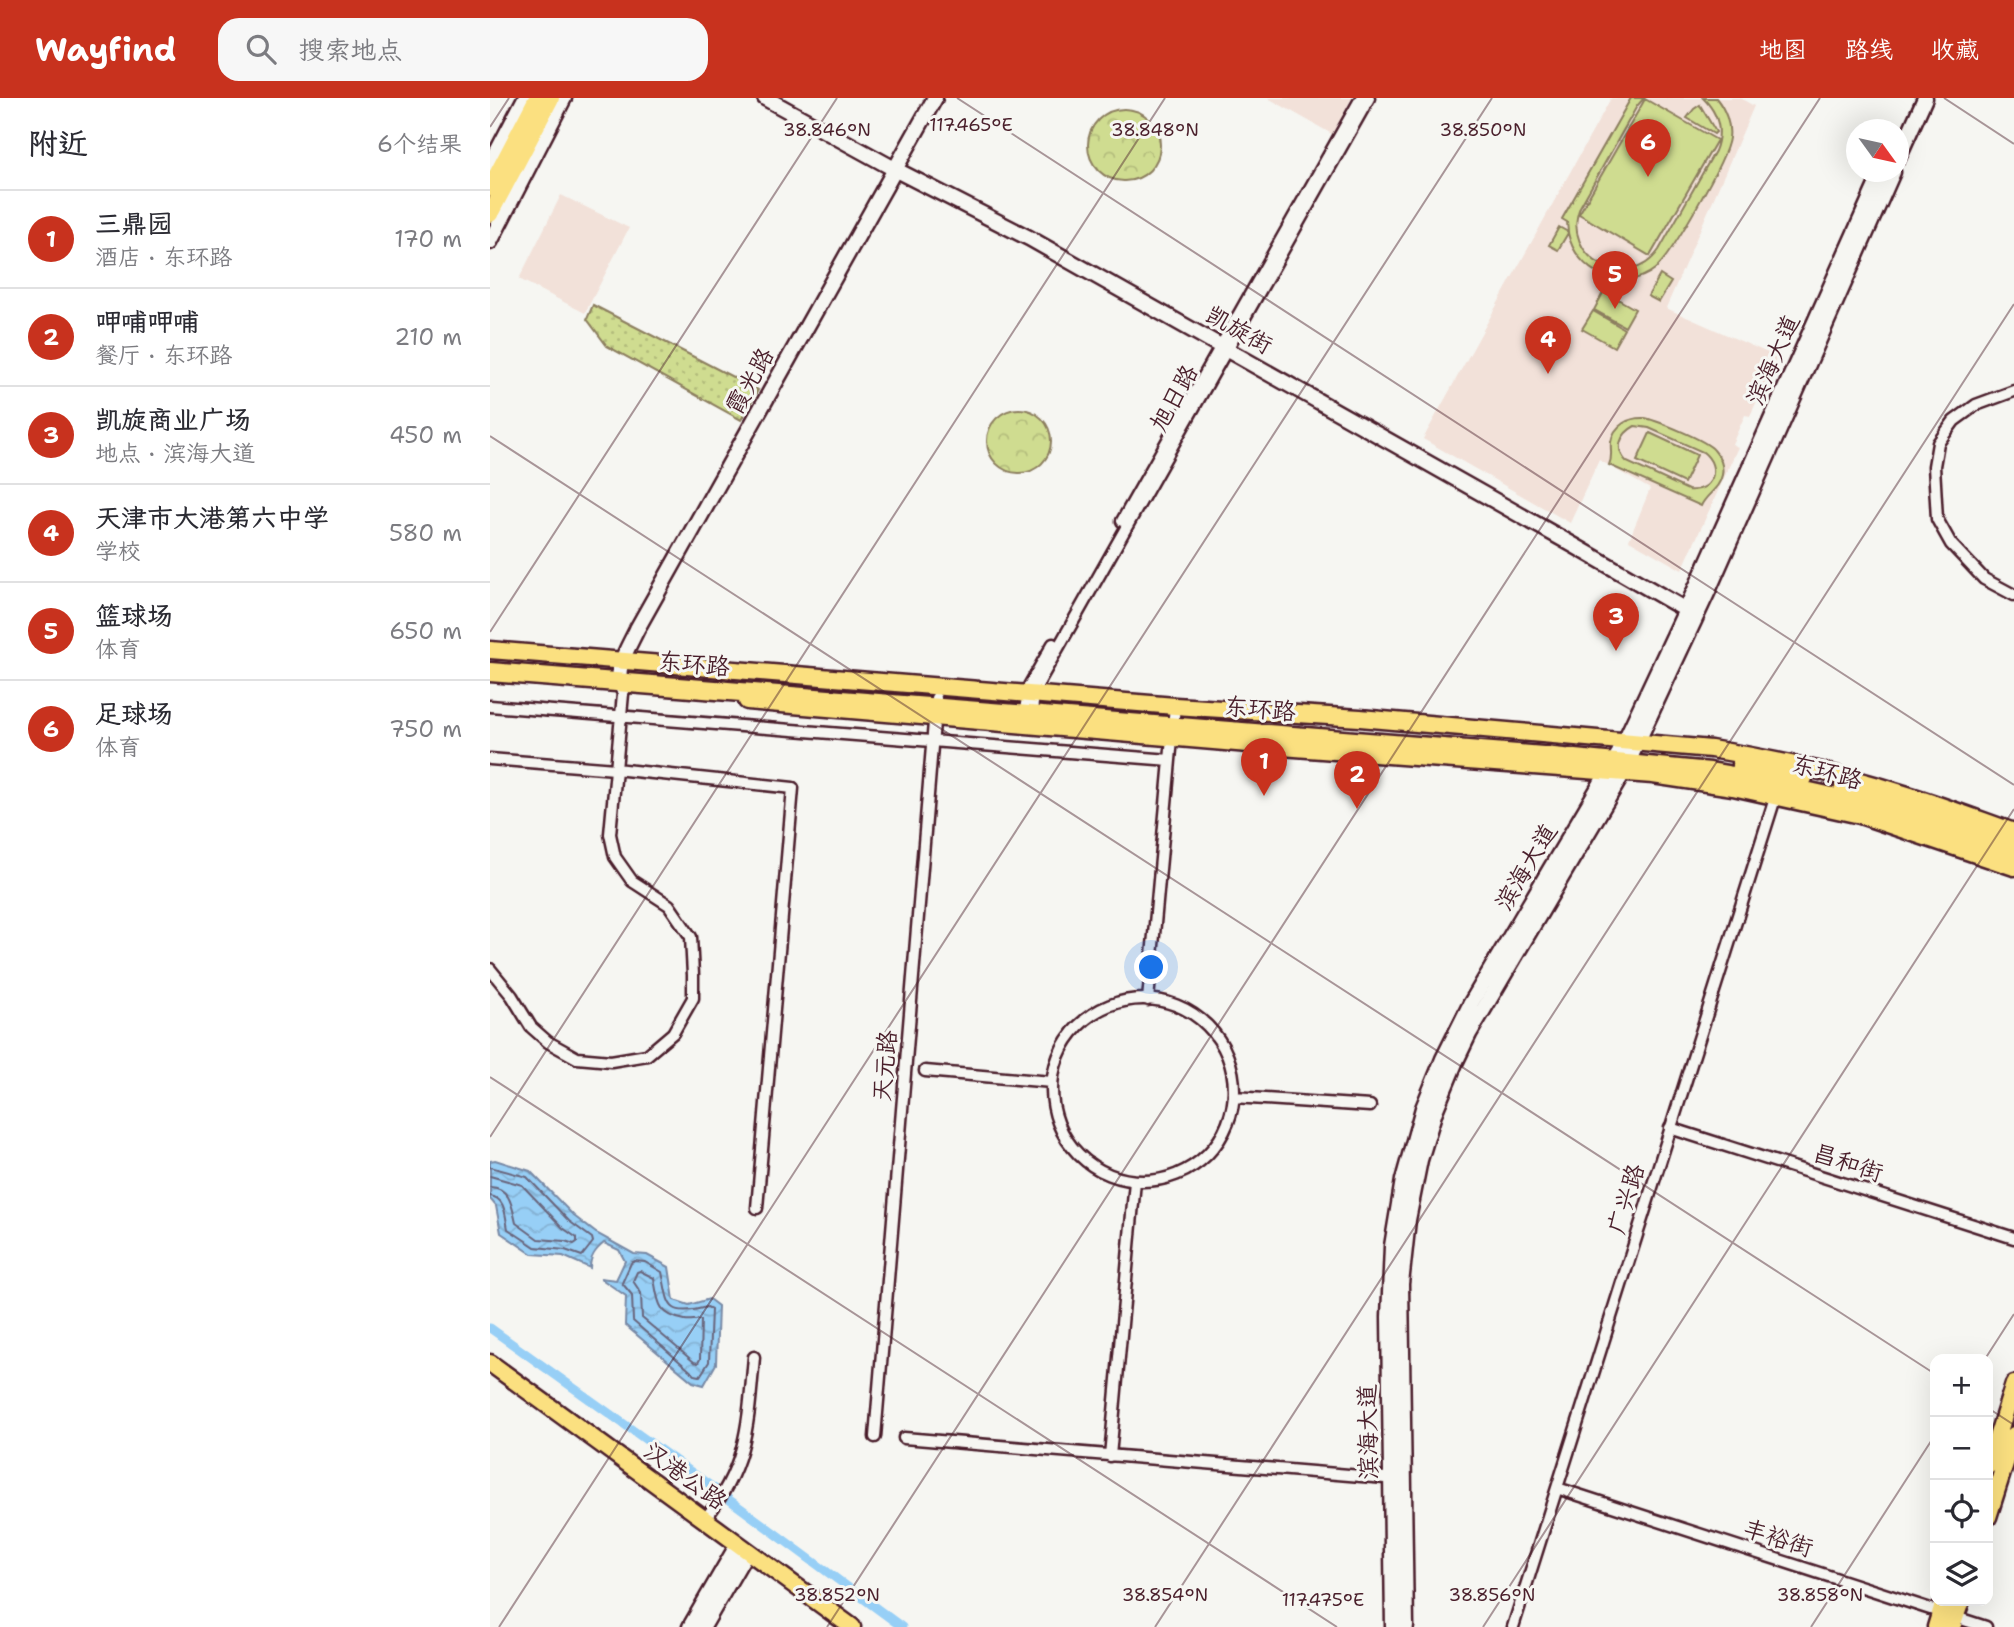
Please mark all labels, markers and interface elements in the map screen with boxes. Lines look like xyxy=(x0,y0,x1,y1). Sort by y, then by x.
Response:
search box xyxy=(218,18,708,81)
text: Wayfind xyxy=(35,27,176,72)
icon: search xyxy=(242,30,280,68)
text: 搜索地点 xyxy=(298,32,402,67)
text: 地图 xyxy=(1759,34,1807,66)
text: 路线 xyxy=(1845,34,1893,66)
text: 收藏 xyxy=(1931,34,1979,66)
text: 117.465°E xyxy=(929,113,1013,137)
text: 38.846°N xyxy=(783,118,871,142)
text: 38.848°N xyxy=(1111,118,1199,142)
text: 38.850°N xyxy=(1440,118,1526,142)
pin: 6 xyxy=(1625,119,1671,177)
north arrow xyxy=(1846,119,1909,182)
text: 附近 xyxy=(28,123,88,164)
text: 6个结果 xyxy=(377,129,462,159)
text: 三鼎园 xyxy=(95,206,173,241)
text: 1 xyxy=(46,224,56,254)
text: 170 m xyxy=(394,224,462,254)
text: 酒店 · 东环路 xyxy=(95,242,232,272)
pin: 5 xyxy=(1592,251,1638,309)
street label: 凯旋街 xyxy=(1200,299,1278,361)
text: 呷哺呷哺 xyxy=(95,304,199,339)
street label: 滨海大道 xyxy=(1739,310,1807,410)
pin: 4 xyxy=(1525,316,1571,374)
text: 2 xyxy=(43,322,59,352)
text: 210 m xyxy=(394,322,462,352)
text: 餐厅 · 东环路 xyxy=(95,340,232,370)
street label: 霞光路 xyxy=(719,342,781,420)
street label: 旭日路 xyxy=(1143,359,1205,437)
text: 凯旋商业广场 xyxy=(95,402,251,437)
text: 3 xyxy=(43,420,59,450)
text: 450 m xyxy=(389,420,462,450)
text: 地点 · 滨海大道 xyxy=(95,438,255,468)
text: 天津市大港第六中学 xyxy=(95,500,329,535)
text: 4 xyxy=(43,518,59,548)
text: 580 m xyxy=(389,518,462,548)
text: 学校 xyxy=(95,536,141,566)
pin: 3 xyxy=(1593,593,1639,651)
text: 篮球场 xyxy=(95,598,173,633)
text: 5 xyxy=(44,616,58,646)
text: 650 m xyxy=(389,616,462,646)
text: 体育 xyxy=(95,634,141,664)
street label: 东环路 xyxy=(657,645,731,683)
street label: 东环路 xyxy=(1223,690,1297,728)
text: 足球场 xyxy=(95,696,173,731)
text: 6 xyxy=(43,714,59,744)
text: 750 m xyxy=(389,714,462,744)
text: 体育 xyxy=(95,732,141,762)
pin: 1 xyxy=(1241,738,1287,796)
street label: 东环路 xyxy=(1788,747,1866,797)
pin: 2 xyxy=(1334,751,1380,809)
street label: 滨海大道 xyxy=(1488,818,1564,916)
your location xyxy=(1134,950,1168,984)
street label: 天元路 xyxy=(866,1029,904,1103)
street label: 昌和街 xyxy=(1809,1137,1887,1189)
street label: 广兴路 xyxy=(1600,1160,1652,1238)
map controls xyxy=(1930,1354,1993,1606)
button: + xyxy=(1930,1354,1993,1417)
street label: 滨海大道 xyxy=(1351,1384,1385,1480)
button: − xyxy=(1930,1417,1993,1480)
street label: 汉港公路 xyxy=(637,1435,733,1517)
button: locate xyxy=(1930,1480,1993,1543)
street label: 丰裕街 xyxy=(1739,1512,1817,1564)
button: layers xyxy=(1930,1543,1993,1606)
text: 38.852°N xyxy=(794,1583,880,1607)
text: 38.854°N xyxy=(1122,1583,1208,1607)
text: 38.856°N xyxy=(1449,1583,1535,1607)
text: 38.858°N xyxy=(1777,1583,1863,1607)
text: 117.475°E xyxy=(1282,1588,1364,1612)

